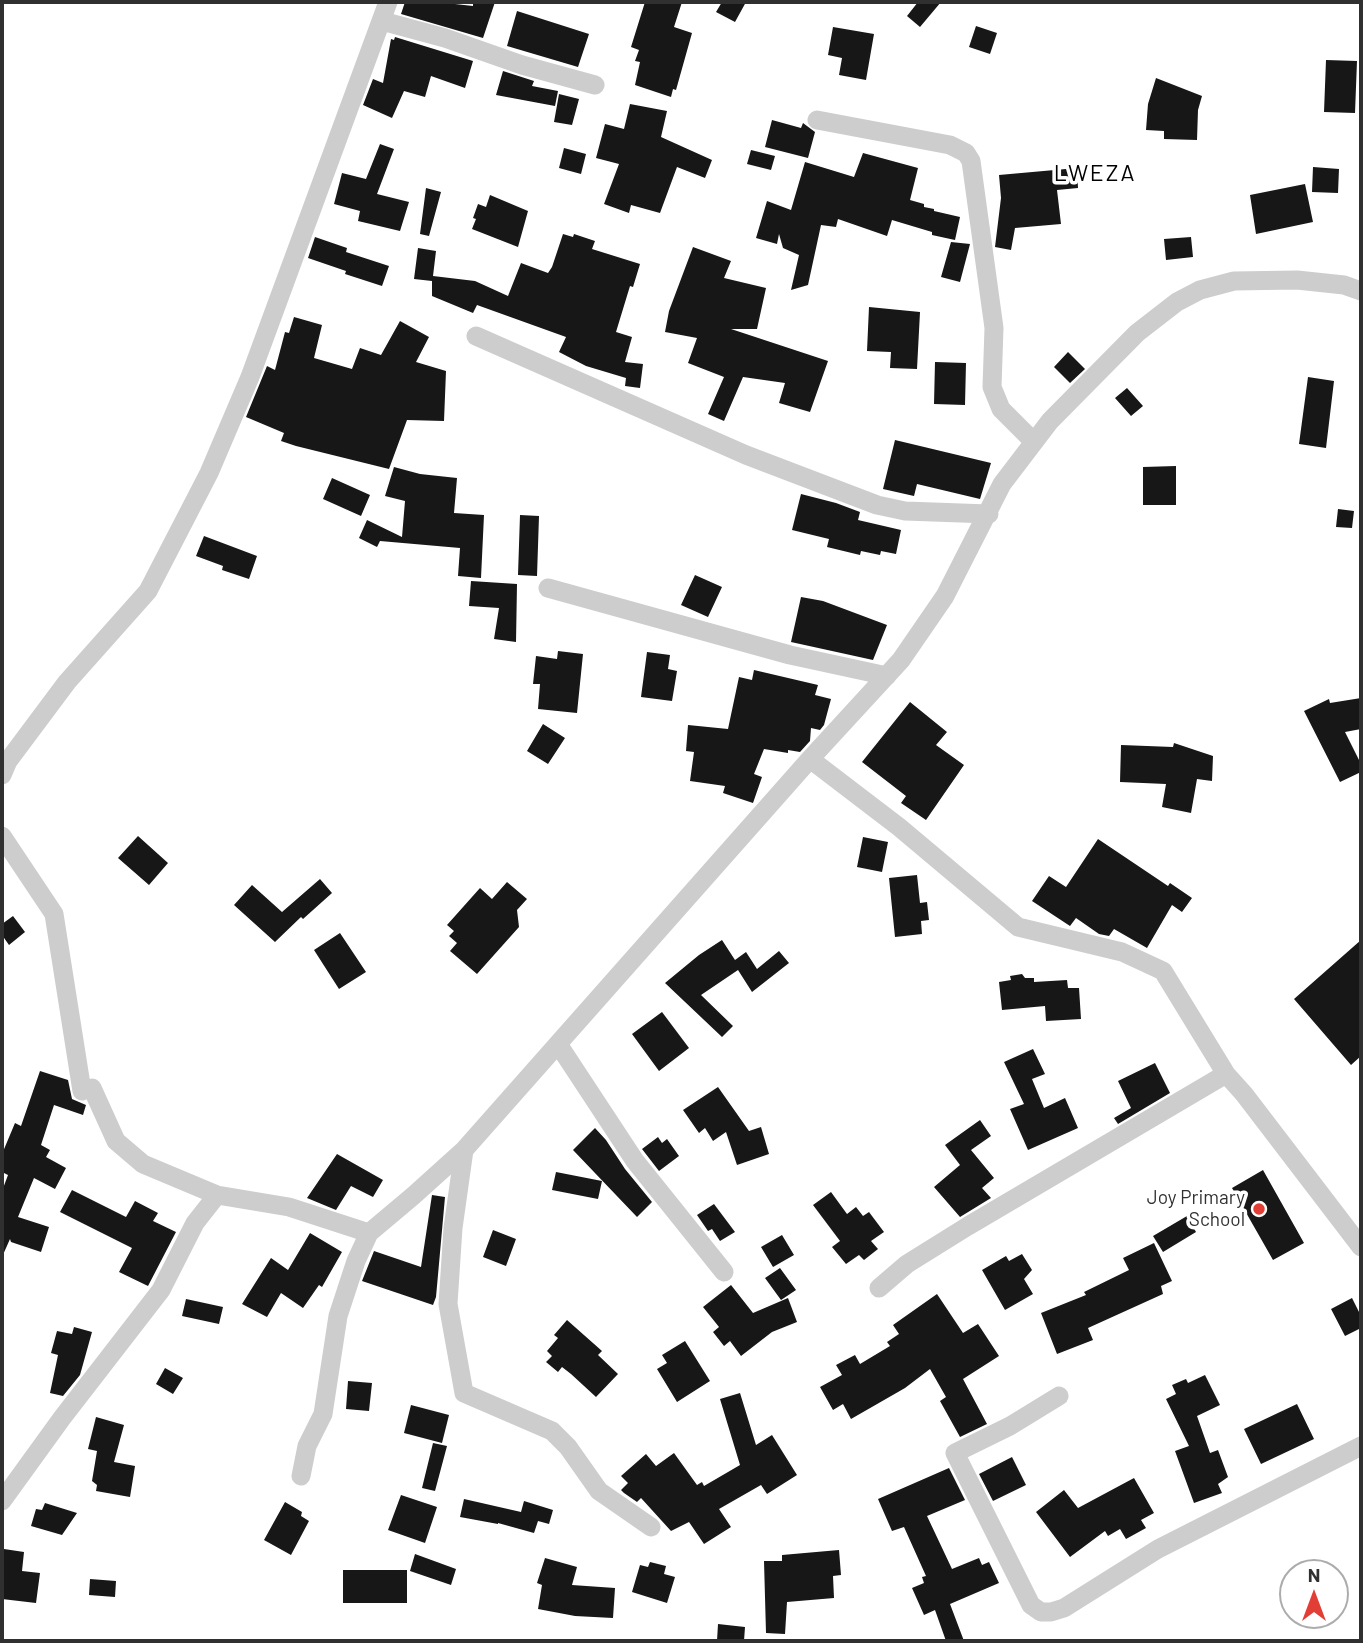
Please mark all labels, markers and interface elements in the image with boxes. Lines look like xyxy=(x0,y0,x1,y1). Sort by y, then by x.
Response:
district label: LWEZA xyxy=(1054,159,1136,187)
place label: Joy Primary School xyxy=(1147,1187,1245,1231)
marker: Joy Primary School xyxy=(1251,1201,1267,1217)
north arrow xyxy=(1279,1559,1349,1629)
text: N xyxy=(1308,1563,1320,1586)

